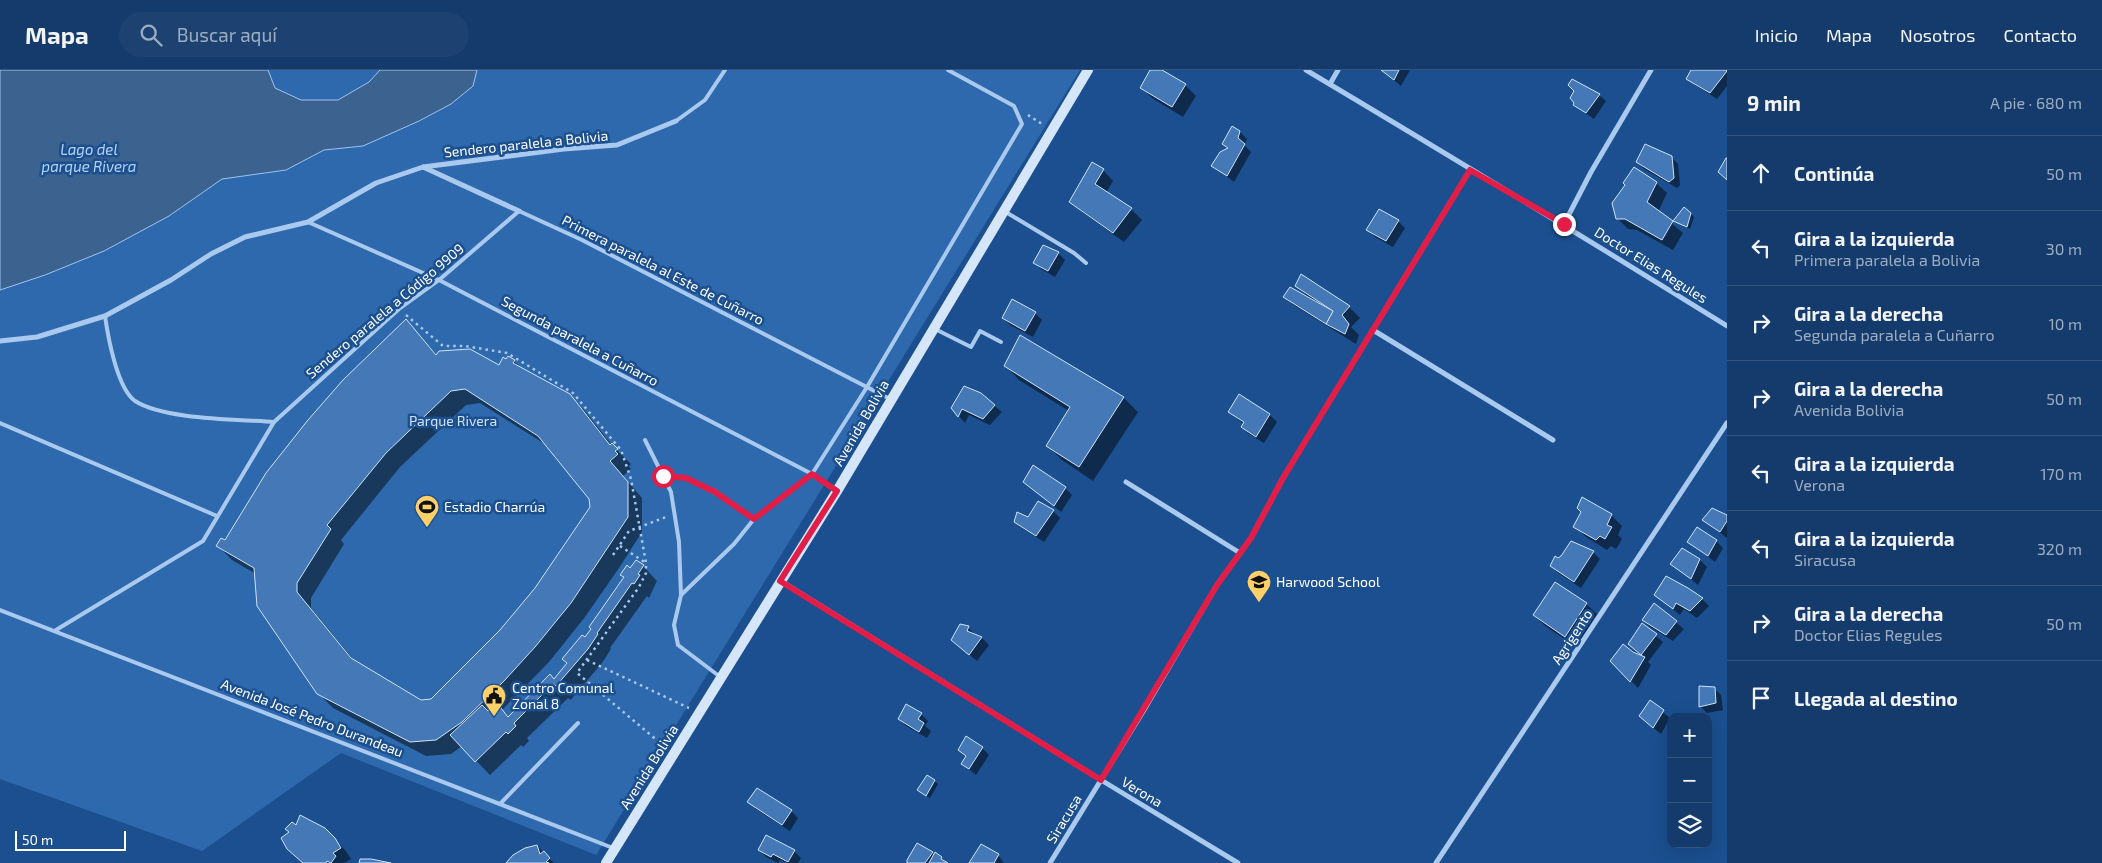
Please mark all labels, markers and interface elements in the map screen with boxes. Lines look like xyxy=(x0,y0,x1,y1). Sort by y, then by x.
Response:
search box xyxy=(119,12,469,57)
text: Mapa xyxy=(25,20,89,49)
icon: search xyxy=(137,21,165,49)
text: Buscar aquí xyxy=(177,23,277,46)
text: Inicio xyxy=(1755,24,1798,46)
text: Mapa xyxy=(1826,24,1872,46)
text: Nosotros xyxy=(1900,24,1975,46)
text: Contacto xyxy=(2003,24,2077,46)
text: 9 min xyxy=(1747,90,1801,115)
text: A pie · 680 m xyxy=(1990,93,2082,112)
street label: Sendero paralela a Bolivia xyxy=(443,126,609,161)
water label: Lago del parque Rivera xyxy=(42,140,136,175)
icon: ahead xyxy=(1747,159,1775,187)
text: Continúa xyxy=(1794,162,1874,185)
text: 50 m xyxy=(2046,164,2082,183)
street label: Primera paralela al Este de Cuñarro xyxy=(559,211,767,328)
route end xyxy=(1553,213,1576,236)
street label: Doctor Elias Regules xyxy=(1592,223,1711,306)
text: Gira a la izquierda xyxy=(1794,227,1955,250)
icon: left xyxy=(1747,234,1775,262)
text: 30 m xyxy=(2046,239,2082,258)
street label: Sendero paralela a Código 9909 xyxy=(302,240,467,382)
text: Primera paralela a Bolivia xyxy=(1794,250,1980,269)
street label: Segunda paralela a Cuñarro xyxy=(499,292,662,389)
text: Gira a la derecha xyxy=(1794,302,1943,325)
icon: right xyxy=(1747,309,1775,337)
text: 10 m xyxy=(2048,314,2082,333)
text: Segunda paralela a Cuñarro xyxy=(1794,325,1995,344)
street label: Avenida Bolivia xyxy=(829,377,892,469)
text: Gira a la derecha xyxy=(1794,377,1943,400)
icon: right xyxy=(1747,384,1775,412)
text: 50 m xyxy=(2046,389,2082,408)
text: Avenida Bolivia xyxy=(1794,400,1904,419)
park label: Parque Rivera xyxy=(409,412,497,429)
text: Gira a la izquierda xyxy=(1794,452,1955,475)
icon: left xyxy=(1747,459,1775,487)
text: 170 m xyxy=(2040,464,2082,483)
route start xyxy=(652,465,675,488)
text: Verona xyxy=(1794,475,1845,494)
sports icon: Estadio Charrúa xyxy=(414,494,440,528)
place label: Estadio Charrúa xyxy=(444,498,545,515)
text: Gira a la izquierda xyxy=(1794,527,1955,550)
icon: left xyxy=(1747,534,1775,562)
text: 320 m xyxy=(2037,539,2082,558)
text: Siracusa xyxy=(1794,550,1856,569)
school or university icon: Harwood School xyxy=(1246,569,1272,603)
place label: Harwood School xyxy=(1276,573,1381,590)
text: Gira a la derecha xyxy=(1794,602,1943,625)
street label: Agrigento xyxy=(1547,606,1596,667)
icon: right xyxy=(1747,609,1775,637)
text: 50 m xyxy=(2046,614,2082,633)
text: Doctor Elias Regules xyxy=(1794,625,1942,644)
street label: Avenida José Pedro Durandeau xyxy=(219,675,406,760)
place label: Centro Comunal Zonal 8 xyxy=(512,679,614,712)
public building icon: Centro Comunal Zonal 8 xyxy=(481,683,507,717)
icon: arrive xyxy=(1747,684,1775,712)
text: Llegada al destino xyxy=(1794,687,1958,710)
map controls xyxy=(1667,713,1712,848)
button: + xyxy=(1667,713,1712,758)
street label: Avenida Bolivia xyxy=(616,721,681,812)
button: − xyxy=(1667,758,1712,803)
street label: Verona xyxy=(1119,773,1166,810)
street label: Siracusa xyxy=(1042,791,1085,846)
button: layers xyxy=(1667,803,1712,848)
scale bar xyxy=(15,828,126,851)
text: 50 m xyxy=(22,831,53,848)

